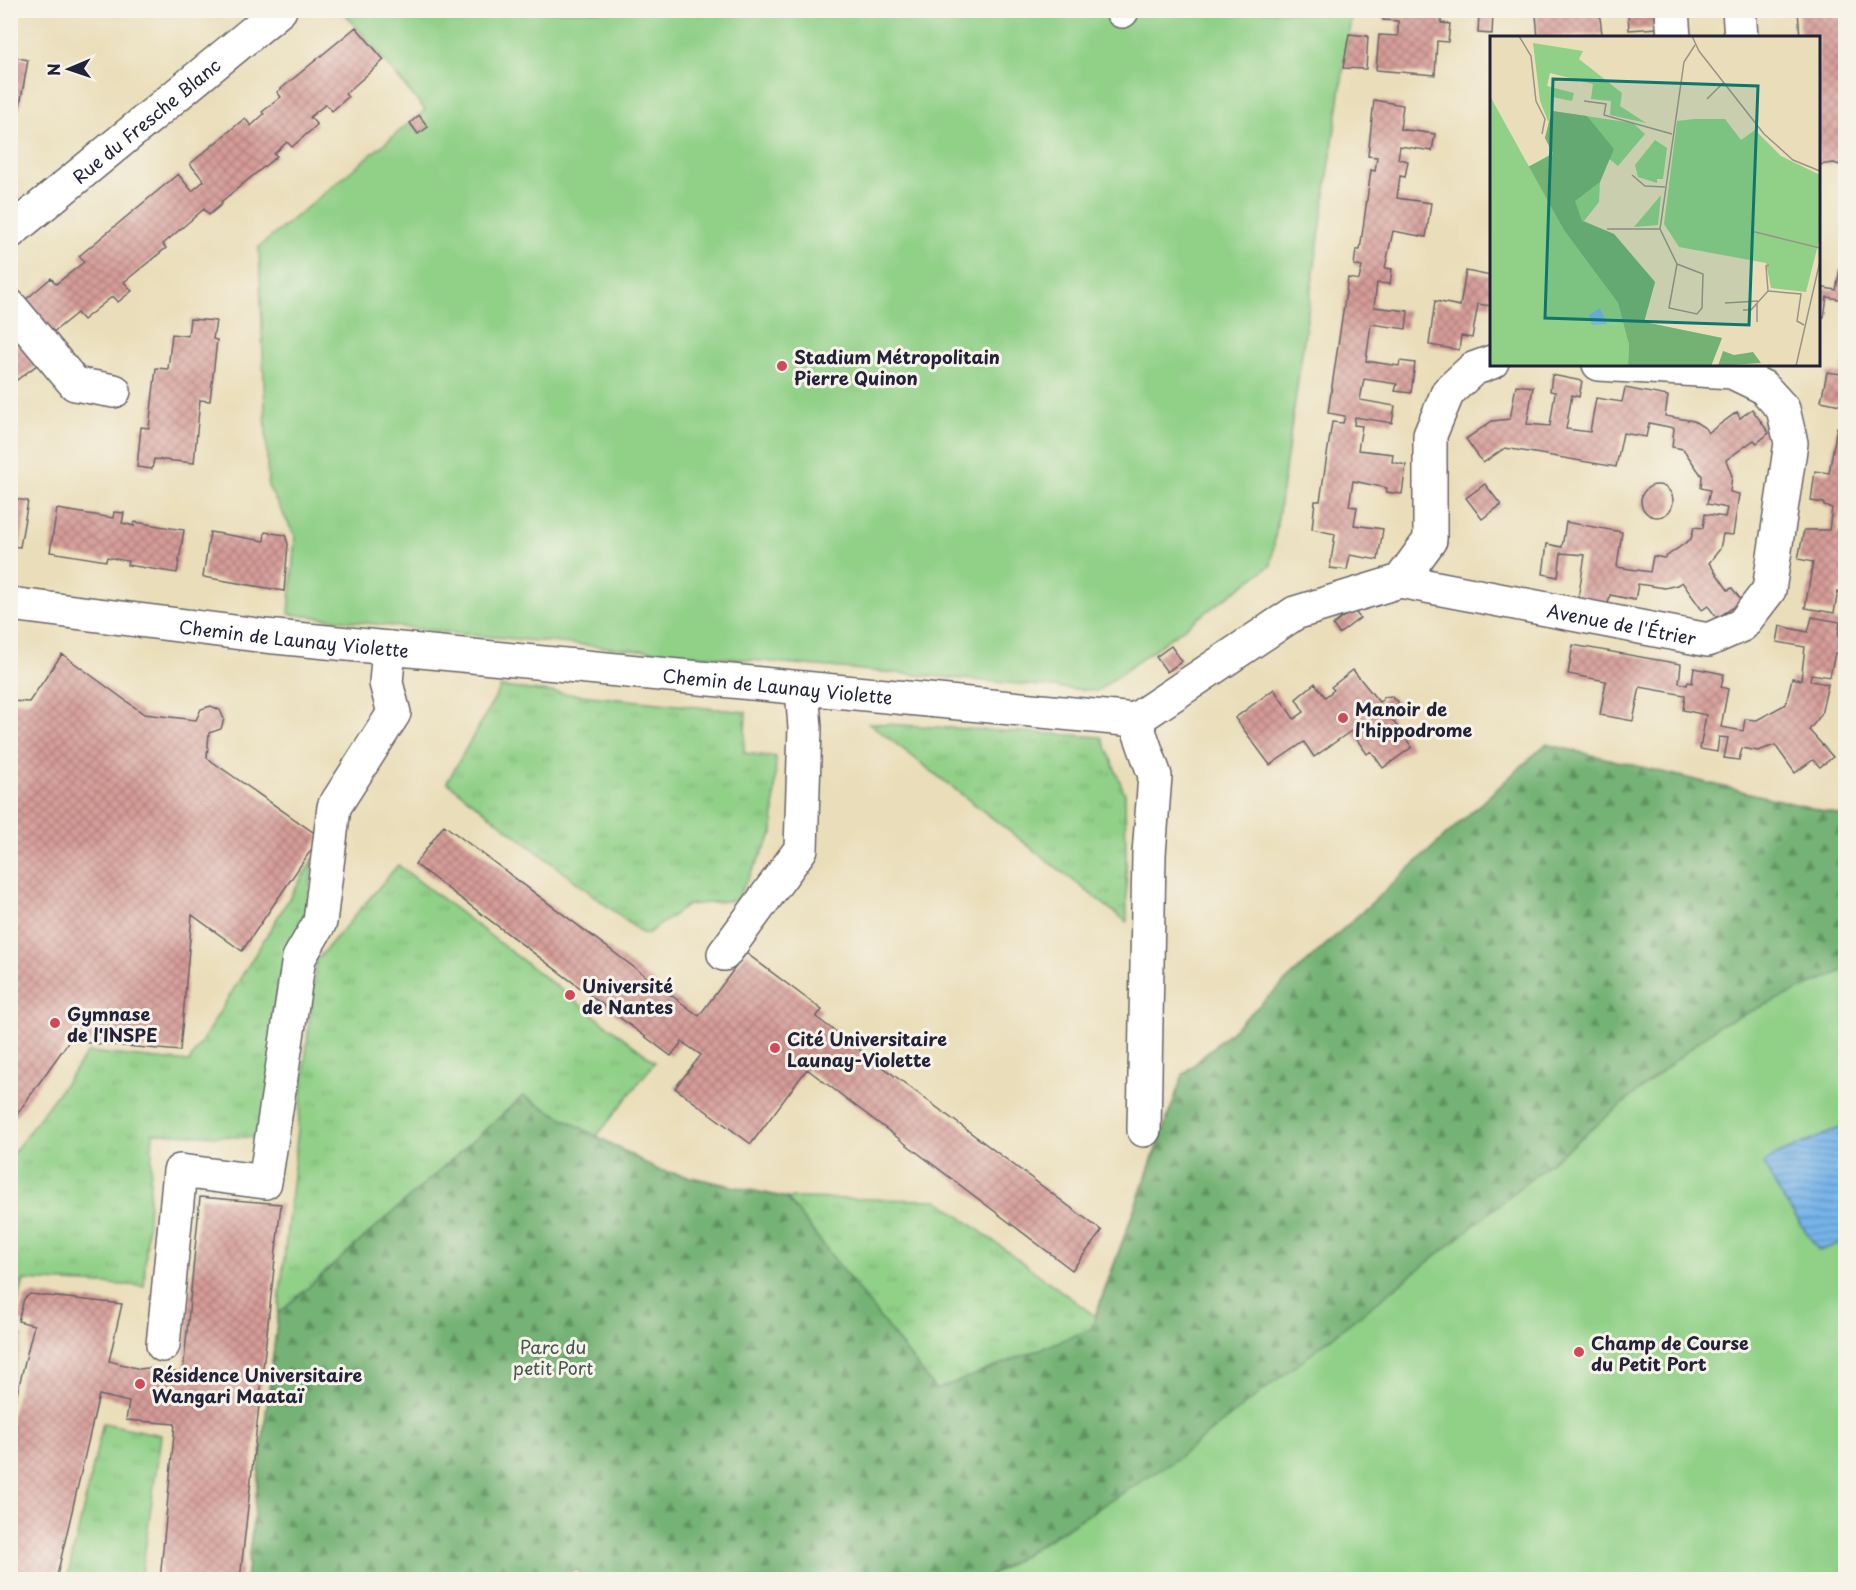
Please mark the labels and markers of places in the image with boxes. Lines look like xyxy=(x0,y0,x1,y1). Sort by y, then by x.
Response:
place label: Stadium Métropolitain Pierre Quinon xyxy=(794,343,1000,391)
marker: Stadium Métropolitain Pierre Quinon xyxy=(775,359,789,373)
place label: Manoir de l'hippodrome xyxy=(1355,695,1472,743)
marker: Manoir de l'hippodrome xyxy=(1336,711,1350,725)
place label: Université de Nantes xyxy=(582,972,673,1020)
marker: Université de Nantes xyxy=(563,988,577,1002)
place label: Gymnase de l'INSPE xyxy=(67,1000,157,1048)
marker: Gymnase de l'INSPE xyxy=(48,1016,62,1030)
place label: Cité Universitaire Launay-Violette xyxy=(787,1025,947,1073)
marker: Cité Universitaire Launay-Violette xyxy=(768,1041,782,1055)
place label: Champ de Course du Petit Port xyxy=(1591,1329,1749,1377)
marker: Champ de Course du Petit Port xyxy=(1572,1345,1586,1359)
place label: Résidence Universitaire Wangari Maataï xyxy=(152,1361,362,1409)
marker: Résidence Universitaire Wangari Maataï xyxy=(133,1377,147,1391)

